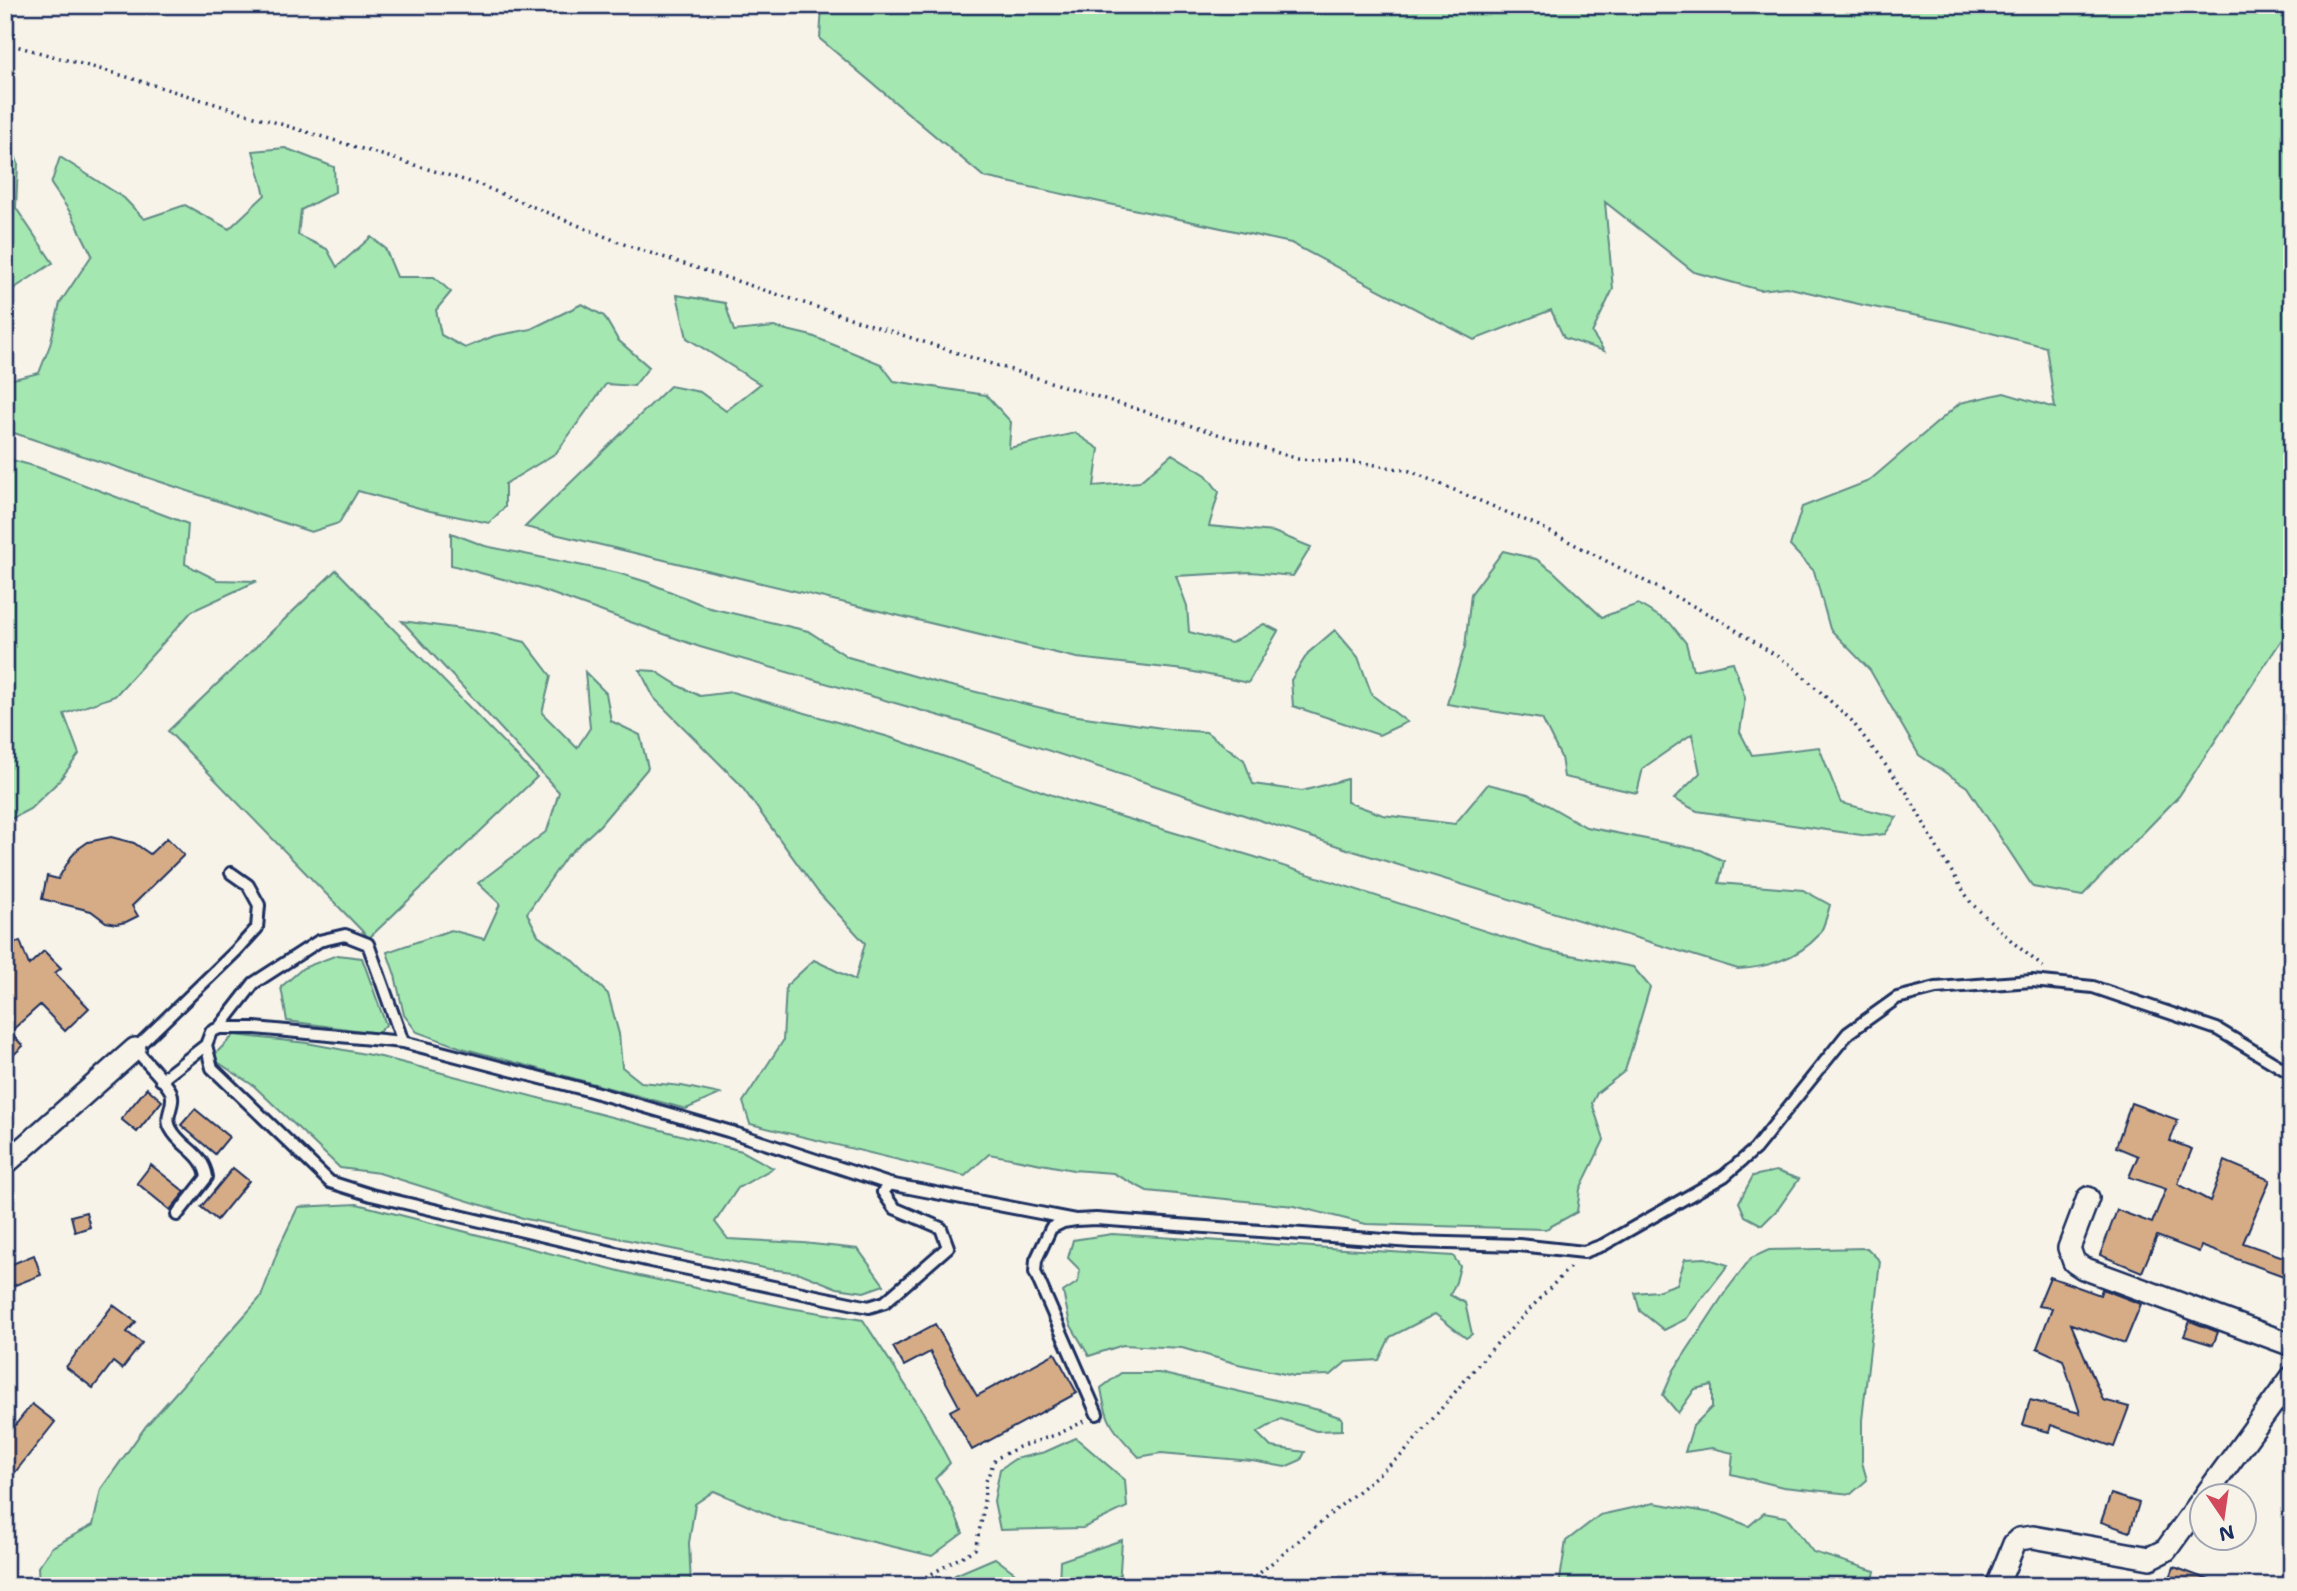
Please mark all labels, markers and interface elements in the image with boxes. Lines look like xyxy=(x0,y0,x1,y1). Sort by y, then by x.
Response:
north arrow xyxy=(2188,1482,2258,1552)
text: N xyxy=(2217,1519,2237,1547)

